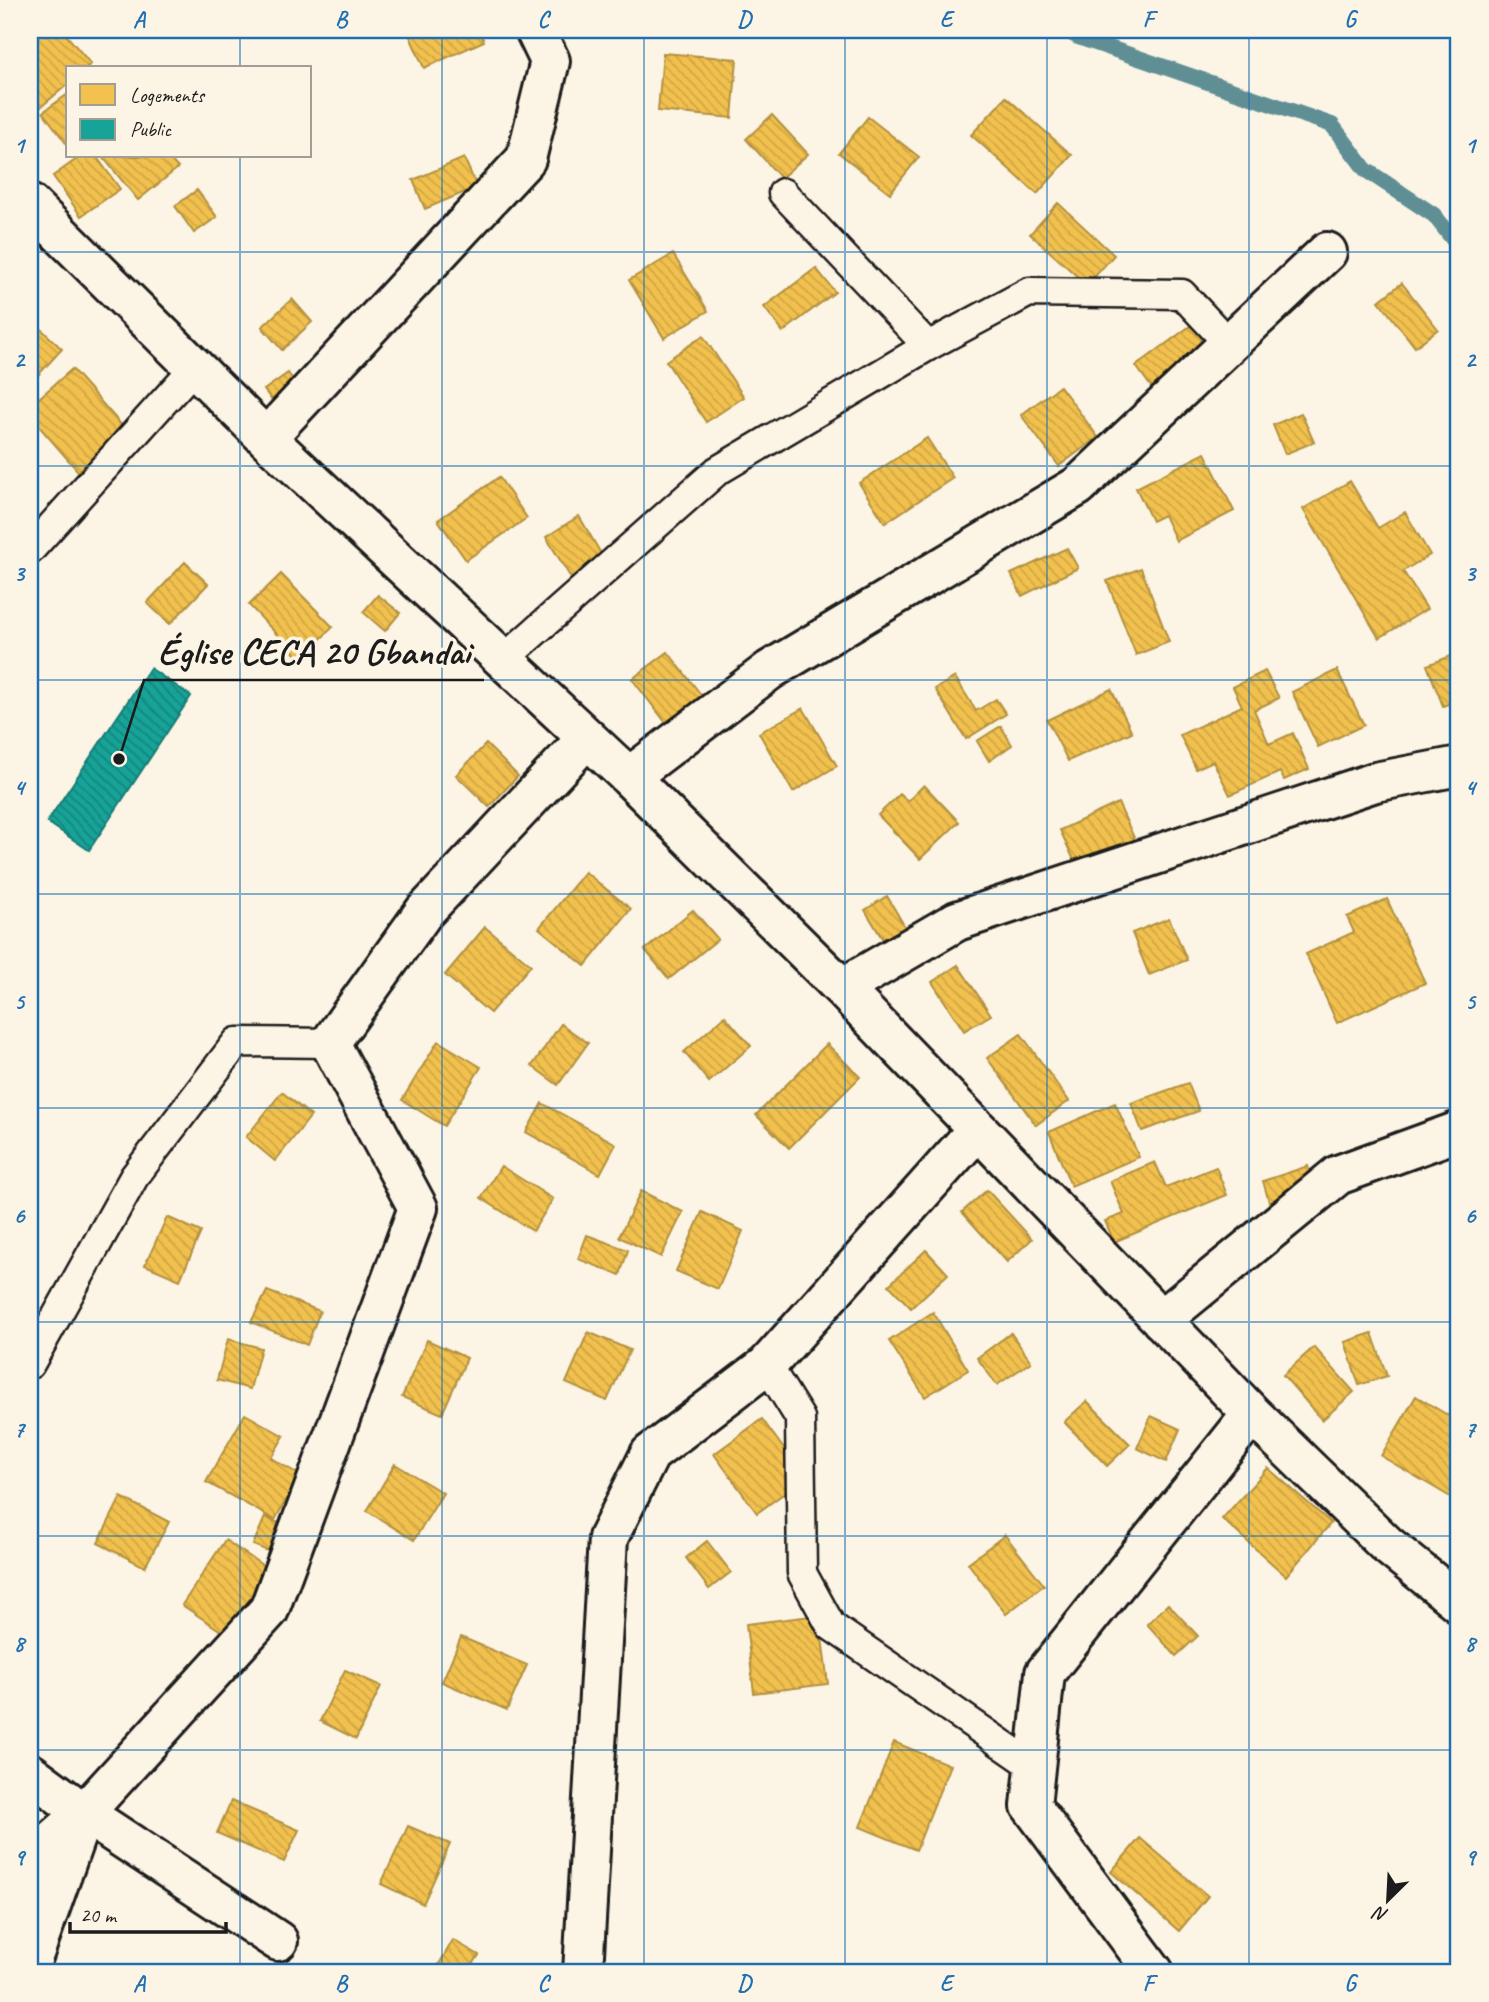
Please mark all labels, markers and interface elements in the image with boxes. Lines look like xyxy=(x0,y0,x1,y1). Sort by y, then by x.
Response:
text: A xyxy=(133,5,147,34)
text: B xyxy=(335,5,349,34)
text: C xyxy=(538,5,552,34)
text: D xyxy=(737,5,753,34)
text: E xyxy=(940,5,956,34)
text: F xyxy=(1143,5,1159,34)
text: G xyxy=(1344,5,1359,34)
legend xyxy=(66,66,312,158)
text: Logements xyxy=(130,82,206,108)
text: Public xyxy=(130,116,172,142)
text: 1 xyxy=(14,131,27,160)
text: 1 xyxy=(1465,131,1478,160)
text: 2 xyxy=(14,345,27,374)
text: 2 xyxy=(1465,345,1478,374)
text: 3 xyxy=(14,559,27,588)
text: 3 xyxy=(1465,559,1478,588)
callout: Église CECA 20 Gbandai xyxy=(144,622,484,680)
text: Église CECA 20 Gbandai xyxy=(158,628,475,675)
text: 4 xyxy=(14,773,27,802)
text: 4 xyxy=(1465,773,1478,802)
text: 5 xyxy=(14,987,26,1016)
text: 5 xyxy=(1465,987,1477,1016)
text: 6 xyxy=(14,1201,27,1230)
text: 6 xyxy=(1465,1201,1478,1230)
text: 7 xyxy=(14,1415,27,1444)
text: 7 xyxy=(1465,1415,1478,1444)
text: 8 xyxy=(14,1629,27,1658)
text: 8 xyxy=(1465,1629,1478,1658)
text: 9 xyxy=(14,1843,27,1872)
text: 9 xyxy=(1465,1843,1478,1872)
north arrow xyxy=(1352,1866,1422,1936)
scale bar xyxy=(70,1890,226,1934)
text: N xyxy=(1368,1900,1392,1928)
text: 20 m xyxy=(80,1902,118,1928)
text: A xyxy=(133,1969,147,1998)
text: B xyxy=(335,1969,349,1998)
text: C xyxy=(538,1969,552,1998)
text: D xyxy=(737,1969,753,1998)
text: E xyxy=(940,1969,956,1998)
text: F xyxy=(1143,1969,1159,1998)
text: G xyxy=(1344,1969,1359,1998)

